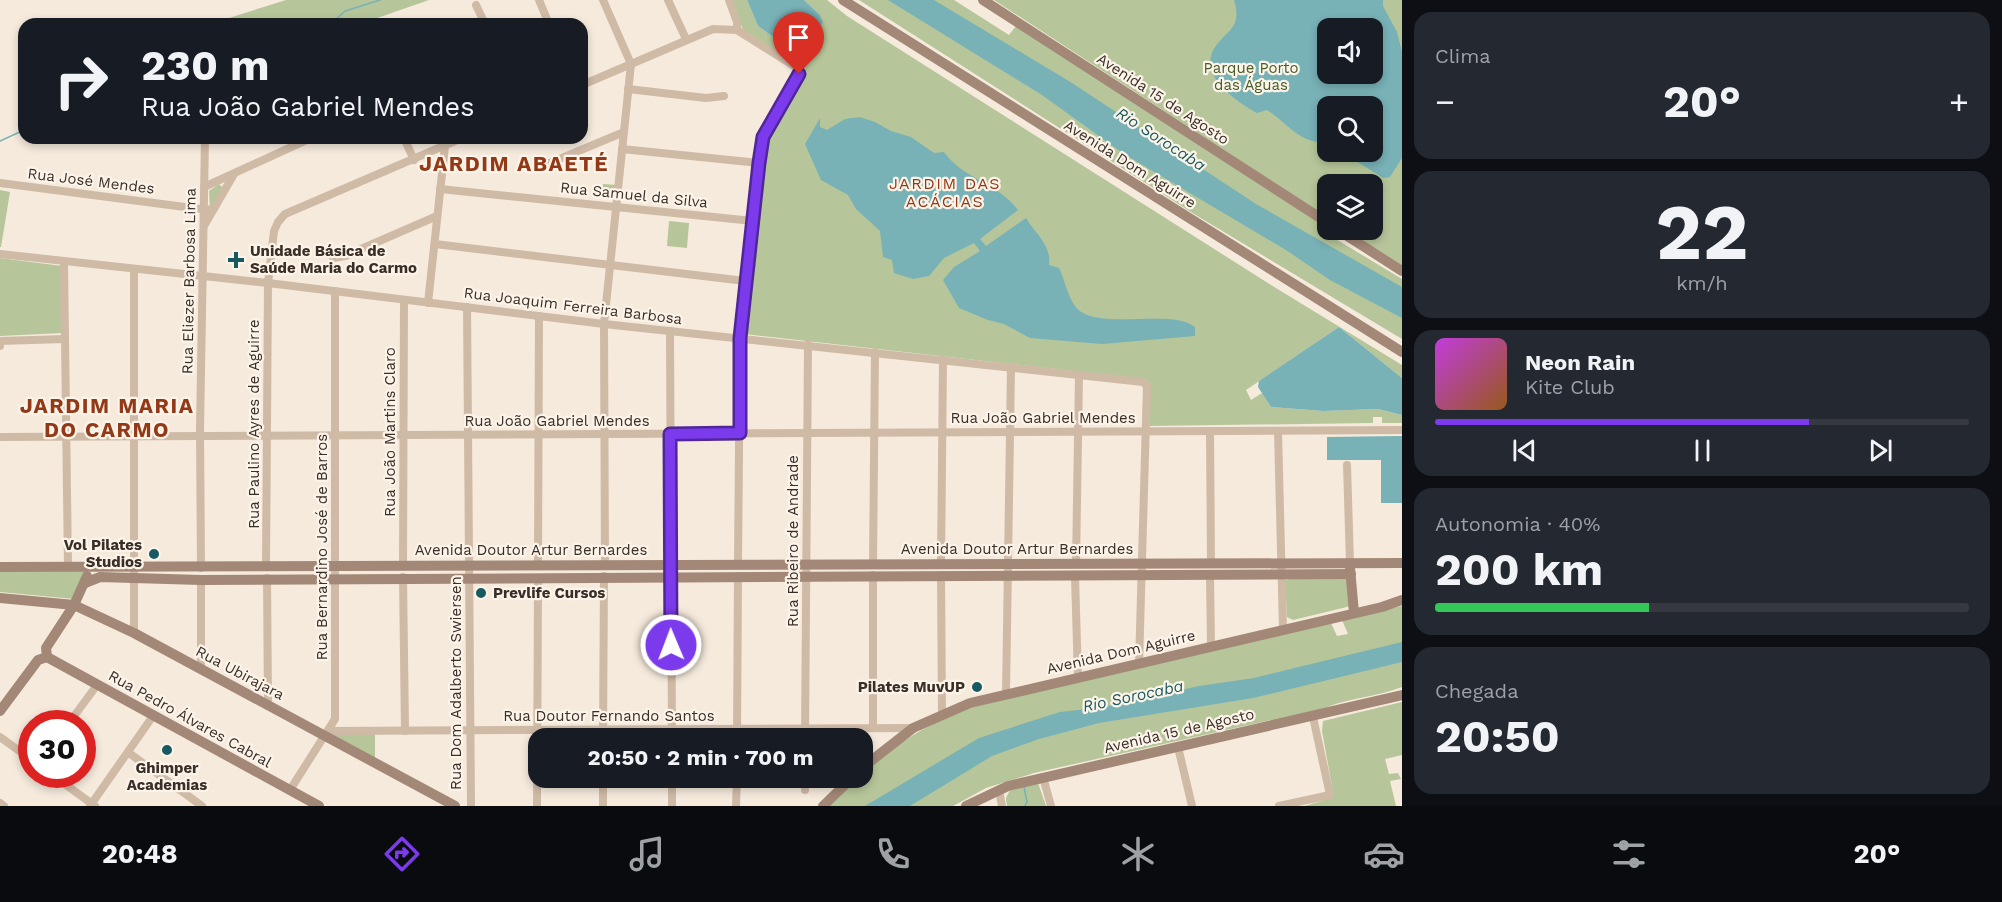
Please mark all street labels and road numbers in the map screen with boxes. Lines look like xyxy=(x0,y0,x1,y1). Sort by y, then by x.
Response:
street label: Avenida 15 de Agosto xyxy=(1094,50,1232,148)
street label: Avenida Dom Aguirre xyxy=(1061,116,1199,212)
street label: Rua José Mendes xyxy=(27,164,156,198)
street label: Rua Samuel da Silva xyxy=(559,178,709,212)
street label: Rua Eliezer Barbosa Lima xyxy=(178,187,200,374)
street label: Rua Joaquim Ferreira Barbosa xyxy=(463,284,684,328)
street label: Rua Paulino Ayres de Aguirre xyxy=(245,319,263,529)
street label: Rua João Martins Claro xyxy=(381,347,399,517)
street label: Rua João Gabriel Mendes xyxy=(950,409,1136,427)
street label: Rua João Gabriel Mendes xyxy=(464,412,650,430)
street label: Rua Bernardino José de Barros xyxy=(313,434,331,660)
street label: Rua Ribeiro de Andrade xyxy=(784,455,802,627)
street label: Avenida Doutor Artur Bernardes xyxy=(901,540,1133,558)
street label: Avenida Doutor Artur Bernardes xyxy=(415,541,647,559)
street label: Rua Dom Adalberto Swiersen xyxy=(447,576,465,790)
street label: Avenida Dom Aguirre xyxy=(1045,626,1197,678)
street label: Rua Ubirajara xyxy=(193,642,288,704)
street label: Rua Pedro Álvares Cabral xyxy=(105,667,275,772)
street label: Avenida 15 de Agosto xyxy=(1102,705,1256,757)
street label: Rua Doutor Fernando Santos xyxy=(503,707,715,725)

